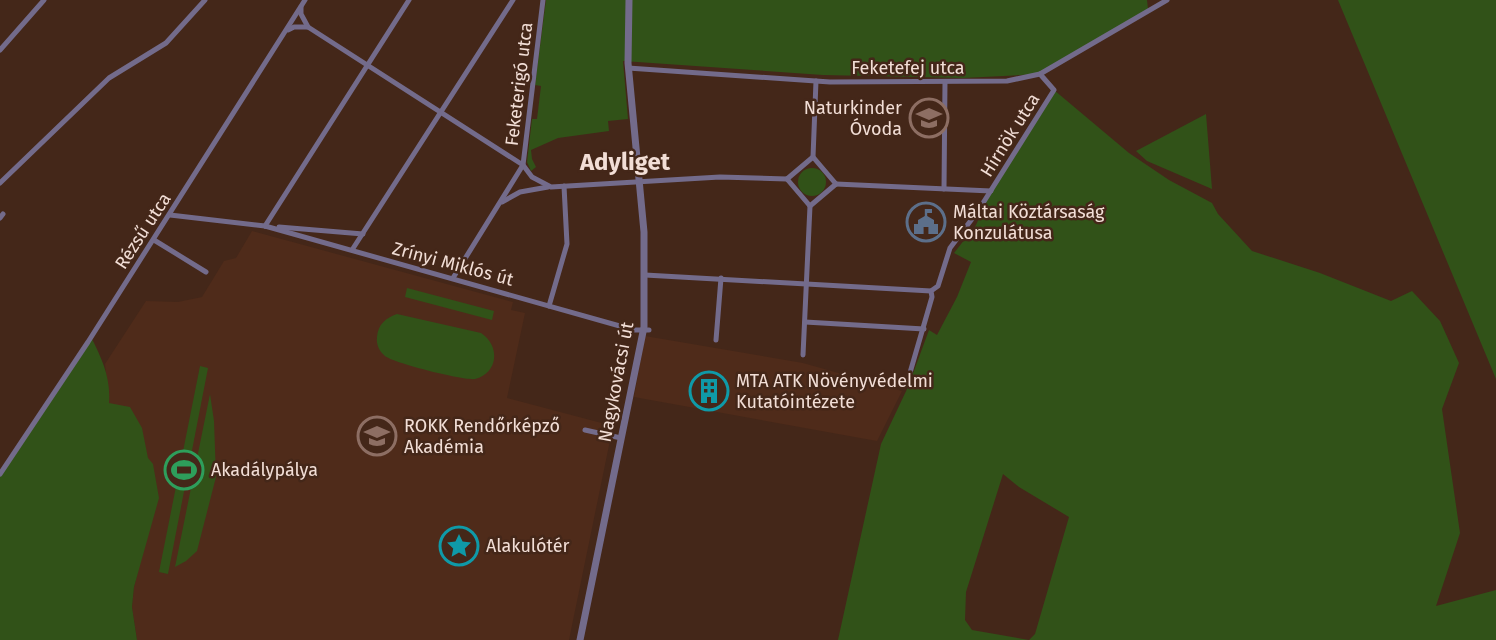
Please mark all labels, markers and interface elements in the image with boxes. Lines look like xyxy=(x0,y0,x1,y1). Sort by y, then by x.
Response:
street label: Feketerigó utca xyxy=(501,21,537,147)
street label: Feketefej utca xyxy=(851,57,965,79)
street label: Hírnök utca xyxy=(976,89,1044,181)
place label: Naturkinder Óvoda xyxy=(804,97,902,140)
school or university icon: Naturkinder Óvoda xyxy=(908,97,950,139)
district label: Adyliget xyxy=(579,148,671,176)
street label: Rézsű utca xyxy=(110,189,176,273)
public building icon: Máltai Köztársaság Konzulátusa xyxy=(905,201,947,243)
place label: Máltai Köztársaság Konzulátusa xyxy=(953,201,1105,244)
street label: Zrínyi Miklós út xyxy=(390,237,516,291)
street label: Nagykovácsi út xyxy=(594,320,639,444)
building icon: MTA ATK Növényvédelmi Kutatóintézete xyxy=(688,370,730,412)
place label: MTA ATK Növényvédelmi Kutatóintézete xyxy=(736,370,933,413)
school or university icon: ROKK Rendőrképző Akadémia xyxy=(356,415,398,457)
place label: ROKK Rendőrképző Akadémia xyxy=(404,415,560,458)
sports icon: Akadálypálya xyxy=(163,449,205,491)
place label: Akadálypálya xyxy=(211,459,318,481)
place icon: Alakulótér xyxy=(438,525,480,567)
place label: Alakulótér xyxy=(486,535,570,557)

